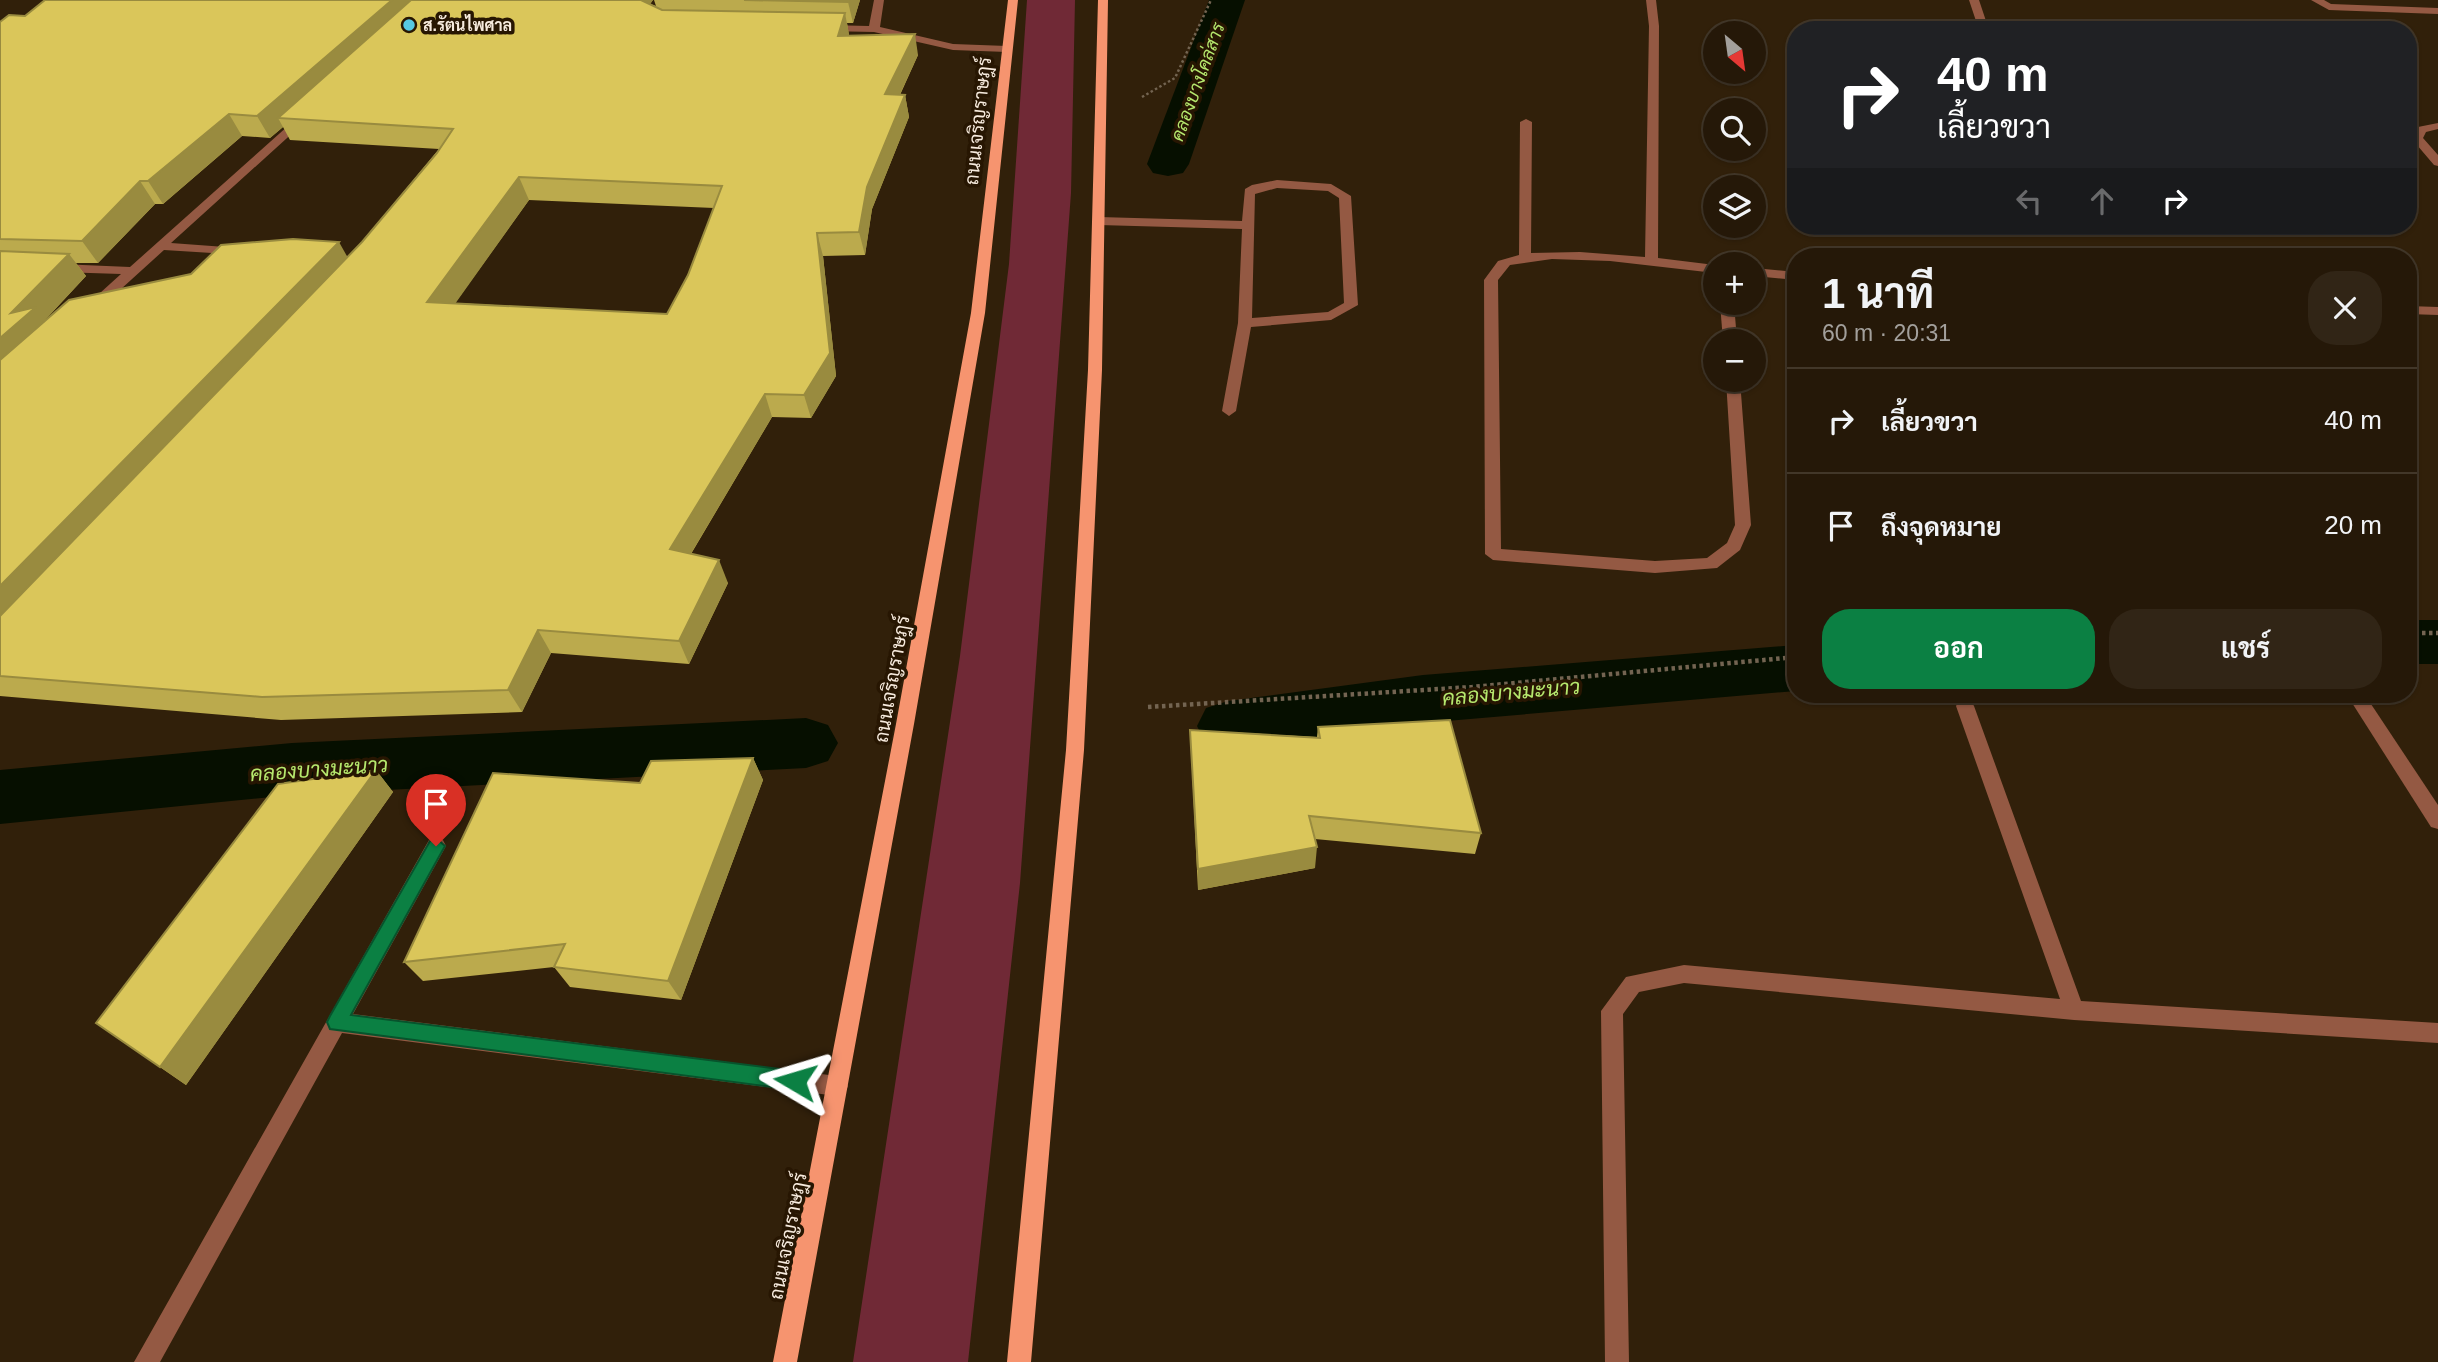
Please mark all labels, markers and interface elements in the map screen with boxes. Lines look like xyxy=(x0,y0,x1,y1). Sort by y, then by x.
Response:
place label: ส.รัตนไพศาล xyxy=(423,14,512,34)
marker: ส.รัตนไพศาล xyxy=(401,17,417,33)
water label: คลองบางโคล่สาร xyxy=(1164,18,1229,144)
north arrow xyxy=(1703,21,1766,84)
map controls xyxy=(1703,21,1766,392)
text: 40 m xyxy=(1937,47,2049,101)
icon: right xyxy=(1822,49,1913,140)
street label: ถนนเจริญราษฎร์ xyxy=(959,56,997,186)
button: search xyxy=(1703,98,1766,161)
text: เลี้ยวขวา xyxy=(1937,109,2051,145)
button: layers xyxy=(1703,175,1766,238)
icon: left xyxy=(2010,182,2048,220)
icon: ahead xyxy=(2083,182,2121,220)
icon: right xyxy=(2156,182,2194,220)
button: + xyxy=(1703,252,1766,315)
text: 1 นาที xyxy=(1822,270,1934,317)
button: close xyxy=(2308,271,2382,345)
text: 60 m · 20:31 xyxy=(1822,320,1951,346)
button: − xyxy=(1703,329,1766,392)
icon: right xyxy=(1822,402,1860,440)
text: 40 m xyxy=(2324,405,2382,435)
text: เลี้ยวขวา xyxy=(1881,407,1978,437)
icon: arrive xyxy=(1822,507,1860,545)
text: 20 m xyxy=(2324,510,2382,540)
text: ถึงจุดหมาย xyxy=(1881,512,2002,542)
button: ออก xyxy=(1822,609,2095,689)
button: แชร์ xyxy=(2109,609,2382,689)
street label: ถนนเจริญราษฎร์ xyxy=(869,613,915,745)
water label: คลองบางมะนาว xyxy=(1441,675,1581,709)
water label: คลองบางมะนาว xyxy=(249,753,389,785)
pin xyxy=(406,774,466,846)
icon: arrive xyxy=(417,785,455,823)
position arrow xyxy=(758,1044,832,1118)
street label: ถนนเจริญราษฎร์ xyxy=(763,1170,813,1302)

